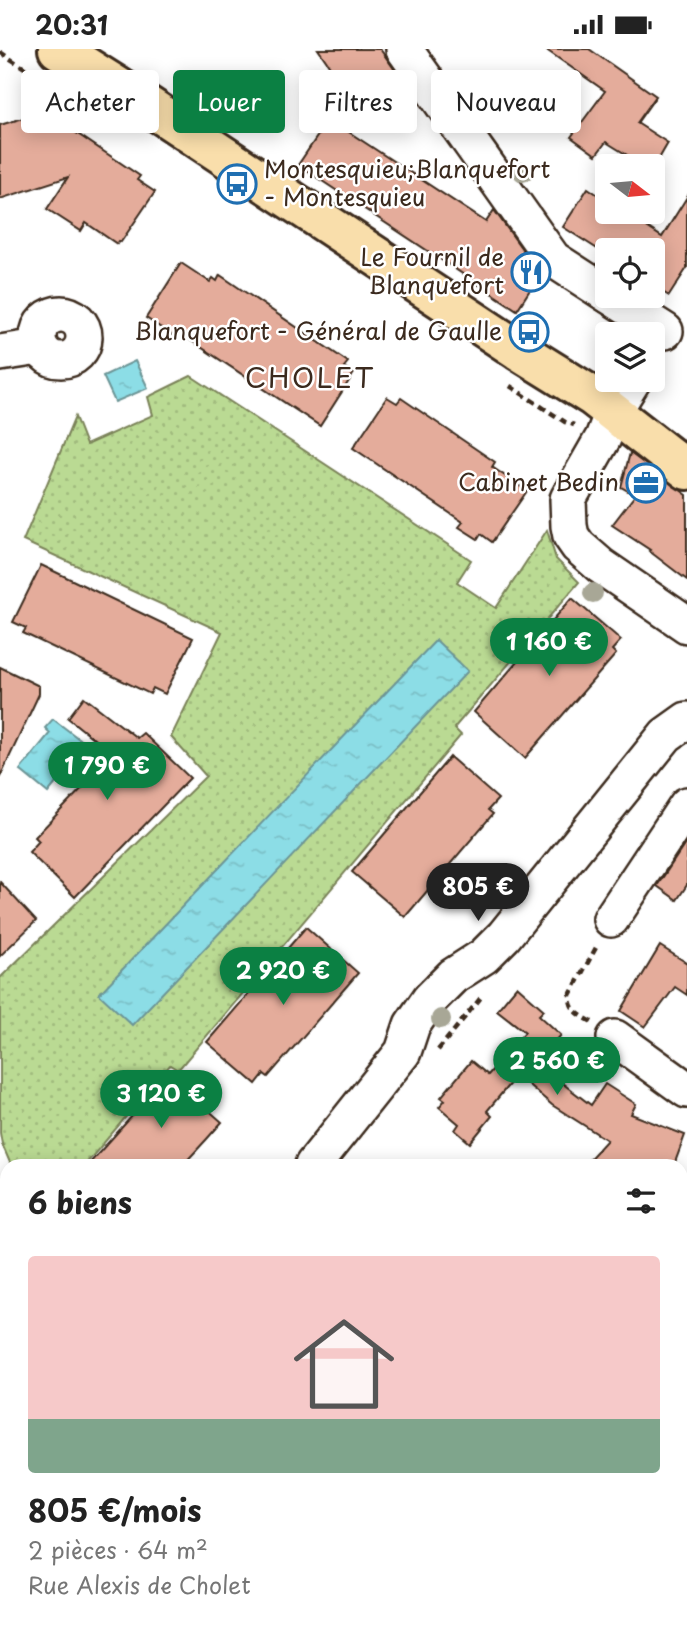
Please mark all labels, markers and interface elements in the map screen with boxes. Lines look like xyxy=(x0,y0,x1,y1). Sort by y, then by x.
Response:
text: 20:31 xyxy=(35,5,108,44)
chip: Acheter xyxy=(21,70,159,133)
chip: Louer xyxy=(173,70,285,133)
chip: Filtres xyxy=(299,70,417,133)
chip: Nouveau xyxy=(431,70,581,133)
place label: Montesquieu;Blanquefort - Montesquieu xyxy=(264,150,550,214)
north arrow xyxy=(595,154,665,224)
map controls xyxy=(595,154,665,392)
bus stop icon: Montesquieu;Blanquefort - Montesquieu xyxy=(216,163,258,205)
place label: Le Fournil de Blanquefort xyxy=(360,238,504,302)
button: locate xyxy=(595,238,665,308)
restaurant icon: Le Fournil de Blanquefort xyxy=(510,251,552,293)
bus stop icon: Blanquefort - Général de Gaulle xyxy=(508,311,550,353)
place label: Blanquefort - Général de Gaulle xyxy=(134,312,502,348)
button: layers xyxy=(595,322,665,392)
district label: CHOLET xyxy=(245,355,375,398)
office icon: Cabinet Bedin xyxy=(625,462,667,504)
place label: Cabinet Bedin xyxy=(458,463,619,499)
pin: 1 160 € xyxy=(484,619,614,678)
text: 1 160 € xyxy=(506,623,592,658)
pin: 1 790 € xyxy=(42,743,172,802)
text: 1 790 € xyxy=(64,747,150,782)
pin: 805 € xyxy=(429,863,527,923)
text: 805 € xyxy=(442,868,514,903)
pin: 2 920 € xyxy=(218,947,348,1007)
text: 2 920 € xyxy=(236,952,330,987)
pin: 2 560 € xyxy=(492,1037,622,1097)
text: 2 560 € xyxy=(509,1042,605,1077)
pin: 3 120 € xyxy=(96,1070,226,1130)
text: 3 120 € xyxy=(116,1075,206,1110)
text: 6 biens xyxy=(28,1179,132,1224)
icon: filters xyxy=(622,1182,660,1220)
icon: home xyxy=(281,1301,407,1427)
text: 805 €/mois xyxy=(28,1487,202,1532)
text: 2 pièces · 64 m² xyxy=(28,1532,208,1567)
text: Rue Alexis de Cholet xyxy=(28,1567,251,1602)

